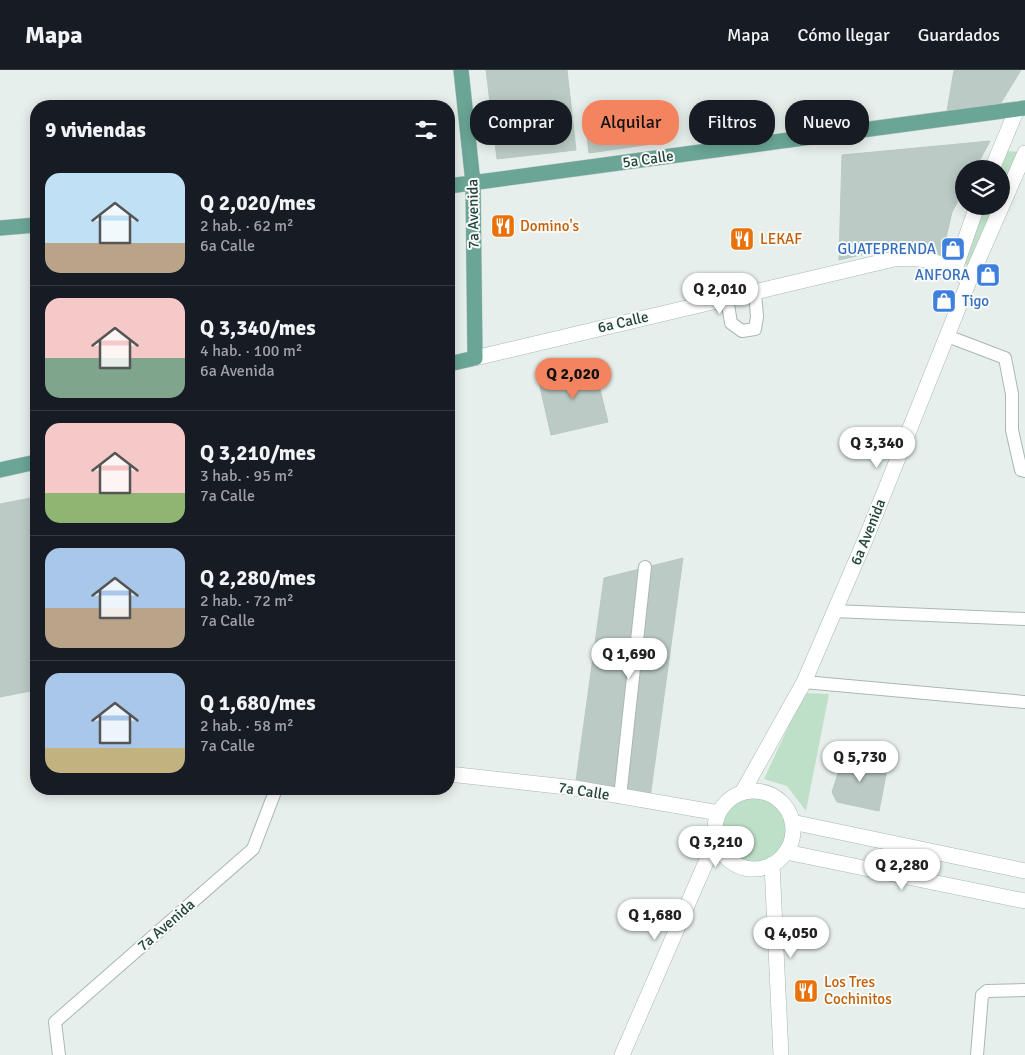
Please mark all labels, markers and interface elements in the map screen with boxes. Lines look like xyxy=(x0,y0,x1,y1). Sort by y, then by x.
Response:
text: Mapa xyxy=(25,20,83,50)
text: Mapa xyxy=(727,24,769,46)
text: Cómo llegar xyxy=(797,24,890,46)
text: Guardados xyxy=(918,24,1000,46)
chip: Comprar xyxy=(470,100,572,145)
chip: Alquilar xyxy=(582,100,679,145)
chip: Filtros xyxy=(689,100,775,145)
chip: Nuevo xyxy=(785,100,869,145)
icon: filters xyxy=(412,116,440,144)
text: 9 viviendas xyxy=(45,117,146,143)
street label: 5a Calle xyxy=(621,146,675,172)
map controls xyxy=(955,160,1010,215)
button: layers xyxy=(955,160,1010,215)
street label: 7a Avenida xyxy=(463,179,483,249)
text: Q 2,020/mes xyxy=(200,190,315,216)
icon: home xyxy=(85,193,145,253)
restaurant icon: Domino's xyxy=(490,213,516,239)
text: 2 hab. · 62 m² xyxy=(200,216,294,236)
place label: Domino's xyxy=(520,217,580,235)
restaurant icon: LEKAF xyxy=(729,226,755,252)
place label: LEKAF xyxy=(760,230,802,248)
text: 6a Calle xyxy=(200,236,255,256)
shop icon: GUATEPRENDA xyxy=(940,236,966,262)
place label: GUATEPRENDA xyxy=(838,240,936,258)
shop icon: ANFORA xyxy=(975,262,1001,288)
place label: ANFORA xyxy=(915,266,970,284)
pin: Q 2,010 xyxy=(674,272,766,315)
text: Q 2,010 xyxy=(693,279,747,299)
shop icon: Tigo xyxy=(931,288,957,314)
place label: Tigo xyxy=(962,292,989,310)
street label: 6a Calle xyxy=(596,307,650,337)
text: Q 3,340/mes xyxy=(200,315,315,341)
icon: home xyxy=(85,318,145,378)
text: 4 hab. · 100 m² xyxy=(200,341,302,361)
pin: Q 2,020 xyxy=(527,358,619,400)
text: 6a Avenida xyxy=(200,361,275,381)
text: Q 2,020 xyxy=(546,364,600,384)
pin: Q 3,340 xyxy=(831,426,923,469)
text: Q 3,340 xyxy=(850,433,904,453)
text: Q 3,210/mes xyxy=(200,440,315,466)
icon: home xyxy=(85,443,145,503)
text: 3 hab. · 95 m² xyxy=(200,466,294,486)
text: 7a Calle xyxy=(200,486,255,506)
street label: 6a Avenida xyxy=(847,496,889,568)
text: Q 2,280/mes xyxy=(200,565,315,591)
icon: home xyxy=(85,568,145,628)
text: 2 hab. · 72 m² xyxy=(200,591,294,611)
text: 7a Calle xyxy=(200,611,255,631)
pin: Q 1,690 xyxy=(583,638,675,680)
text: Q 1,690 xyxy=(602,644,656,664)
text: Q 1,680/mes xyxy=(200,690,315,716)
icon: home xyxy=(85,693,145,753)
text: 2 hab. · 58 m² xyxy=(200,716,294,736)
text: 7a Calle xyxy=(200,736,255,756)
pin: Q 5,730 xyxy=(814,740,906,783)
text: Q 5,730 xyxy=(833,747,887,767)
street label: 7a Calle xyxy=(557,778,611,804)
pin: Q 3,210 xyxy=(670,826,762,868)
text: Q 3,210 xyxy=(689,832,743,852)
pin: Q 2,280 xyxy=(856,848,948,891)
text: Q 2,280 xyxy=(875,855,929,875)
street label: 7a Avenida xyxy=(134,895,198,955)
pin: Q 1,680 xyxy=(609,898,701,941)
text: Q 1,680 xyxy=(628,905,682,925)
pin: Q 4,050 xyxy=(745,916,837,959)
text: Q 4,050 xyxy=(764,923,818,943)
place label: Los Tres Cochinitos xyxy=(824,973,892,1008)
restaurant icon: Los Tres Cochinitos xyxy=(793,978,819,1004)

